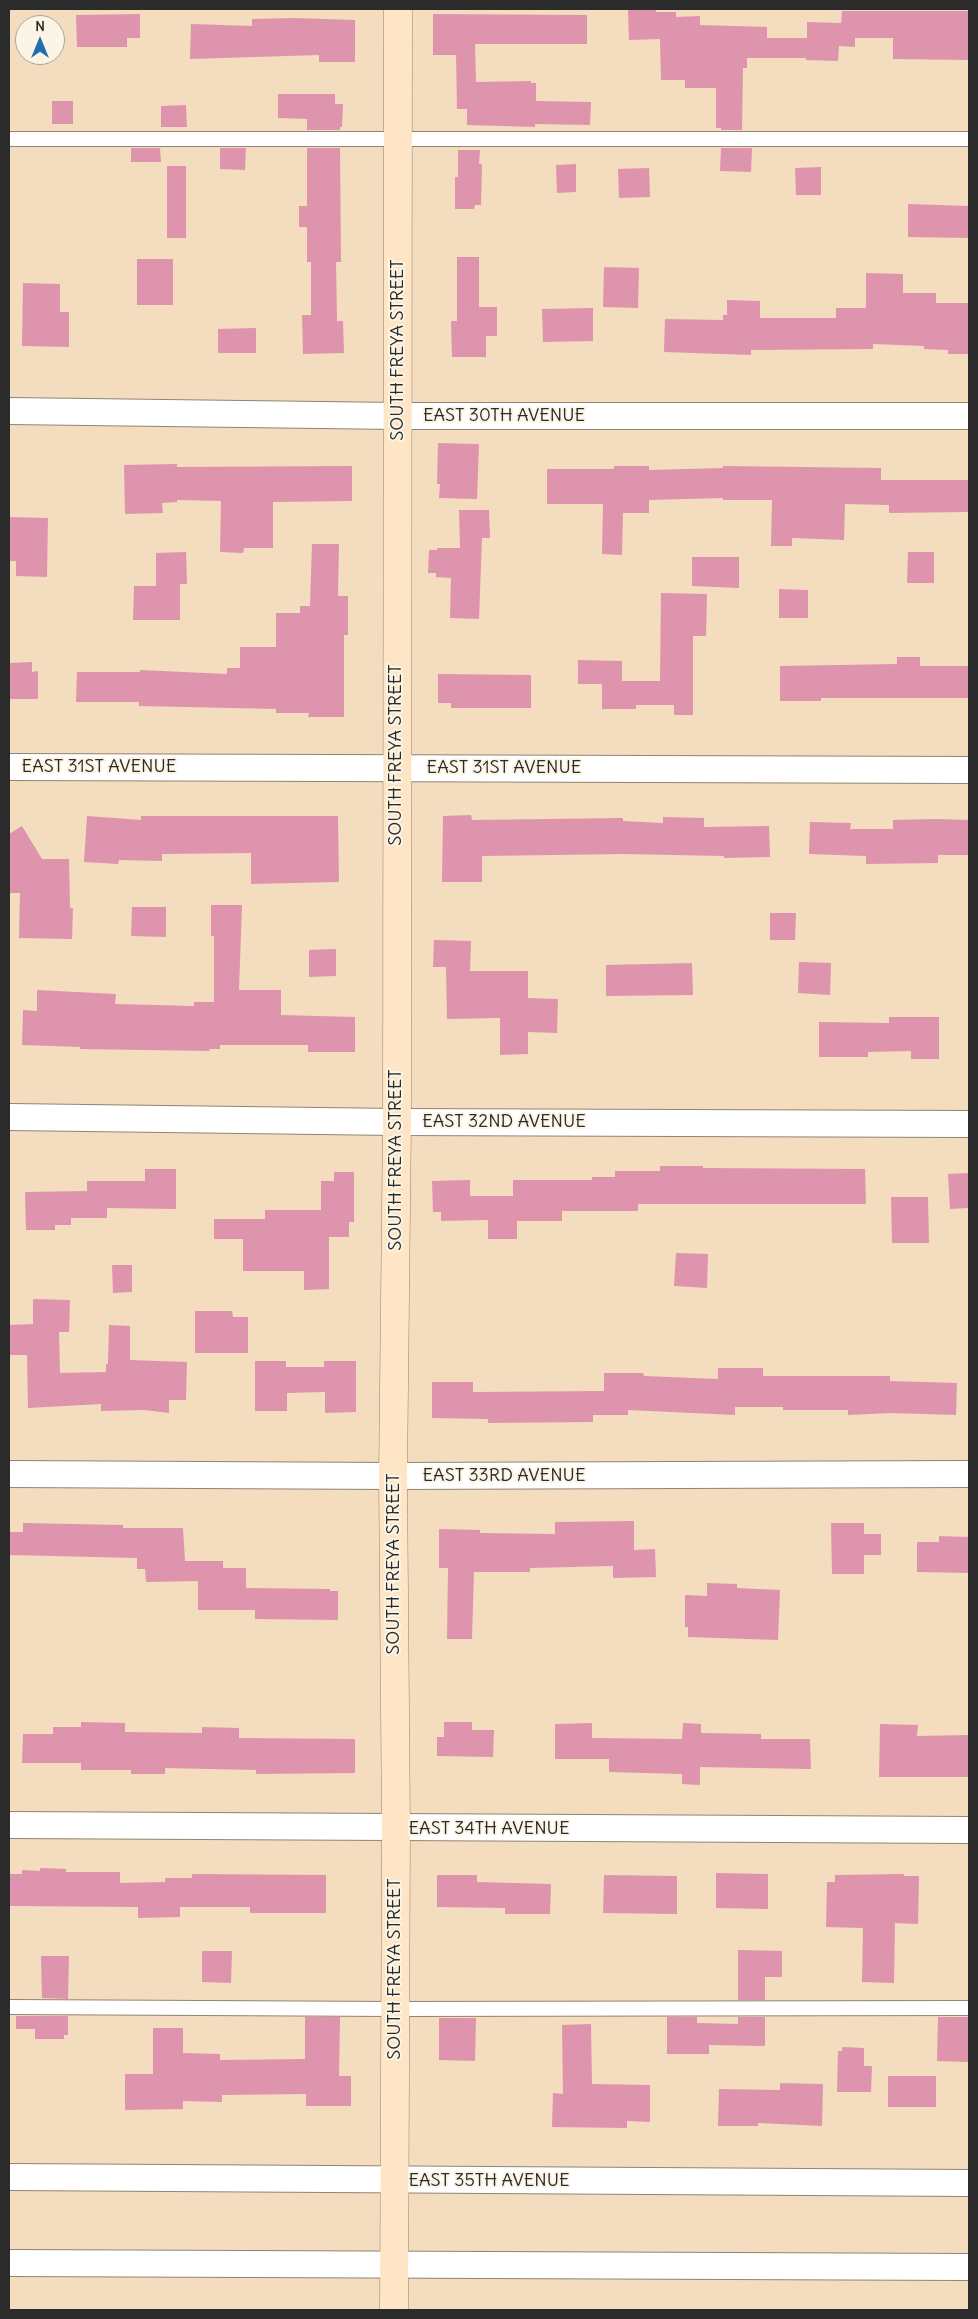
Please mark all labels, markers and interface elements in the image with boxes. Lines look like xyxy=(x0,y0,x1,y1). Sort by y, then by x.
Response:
north arrow xyxy=(15,15,65,65)
text: N xyxy=(35,17,45,35)
street label: SOUTH FREYA STREET xyxy=(387,259,409,441)
street label: EAST 30TH AVENUE xyxy=(423,405,585,427)
street label: SOUTH FREYA STREET xyxy=(385,664,407,846)
street label: EAST 31ST AVENUE xyxy=(22,756,176,778)
street label: EAST 31ST AVENUE xyxy=(427,757,581,779)
street label: SOUTH FREYA STREET xyxy=(385,1069,407,1251)
street label: EAST 32ND AVENUE xyxy=(422,1111,586,1133)
street label: EAST 33RD AVENUE xyxy=(423,1465,585,1487)
street label: SOUTH FREYA STREET xyxy=(383,1473,405,1655)
street label: EAST 34TH AVENUE xyxy=(409,1818,569,1840)
street label: SOUTH FREYA STREET xyxy=(384,1878,406,2060)
street label: EAST 35TH AVENUE xyxy=(408,2170,570,2192)

